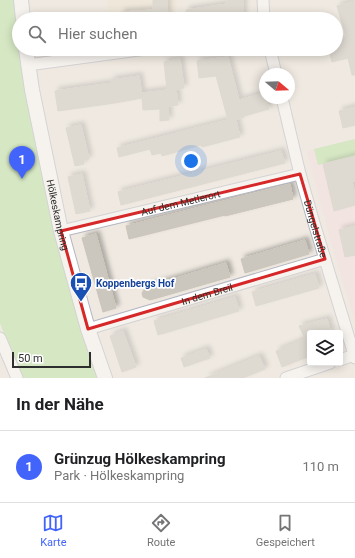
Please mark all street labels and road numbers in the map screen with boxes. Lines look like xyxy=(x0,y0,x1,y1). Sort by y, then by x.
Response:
street label: Hölkeskampring xyxy=(45,178,72,252)
street label: Auf dem Metlerort xyxy=(140,188,221,217)
street label: Düngelstraße xyxy=(302,199,330,259)
street label: In dem Breil xyxy=(180,281,234,307)

